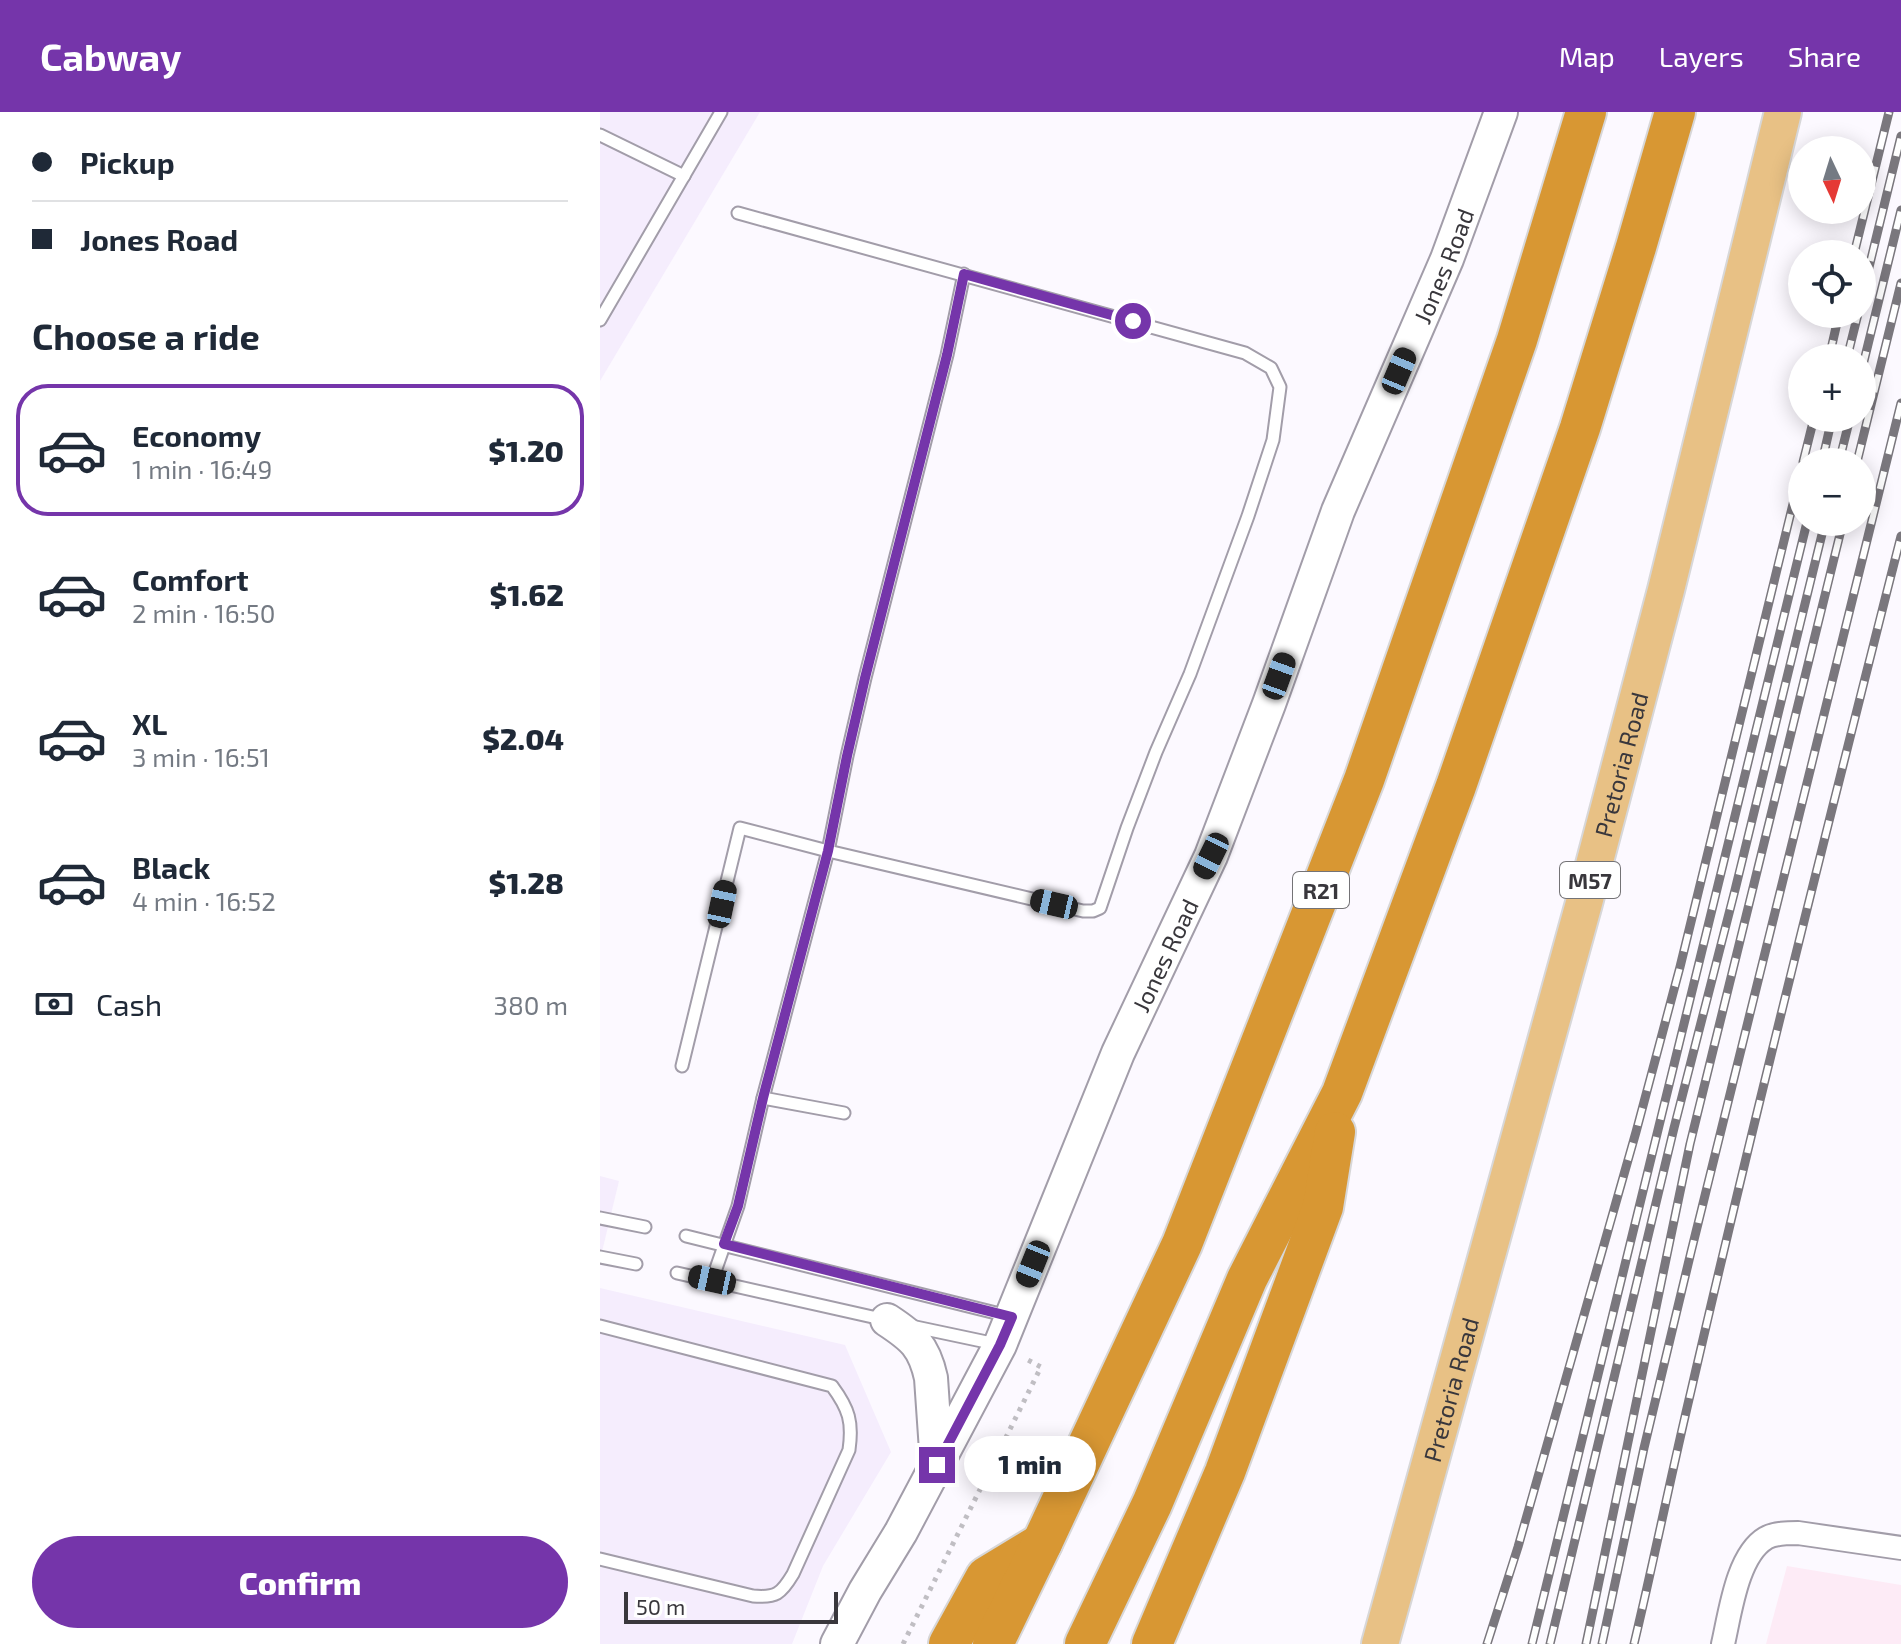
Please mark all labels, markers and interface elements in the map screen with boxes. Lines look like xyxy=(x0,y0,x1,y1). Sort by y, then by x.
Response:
text: Cabway xyxy=(40,33,182,79)
text: Map xyxy=(1559,39,1615,73)
text: Layers xyxy=(1659,39,1744,73)
text: Share xyxy=(1788,39,1861,73)
north arrow xyxy=(1788,136,1876,224)
map controls xyxy=(1788,136,1876,536)
text: Pickup xyxy=(80,144,175,180)
street label: Jones Road xyxy=(1407,204,1479,328)
text: Jones Road xyxy=(80,221,238,257)
button: locate xyxy=(1788,240,1876,328)
route start xyxy=(1115,303,1151,339)
text: Choose a ride xyxy=(32,314,260,357)
car xyxy=(1379,344,1419,398)
button: + xyxy=(1788,344,1876,432)
icon: car xyxy=(36,414,108,486)
text: Economy xyxy=(132,417,261,453)
text: $1.20 xyxy=(488,432,564,468)
button: − xyxy=(1788,448,1876,536)
text: 1 min · 16:49 xyxy=(132,453,272,484)
icon: car xyxy=(36,558,108,630)
text: Comfort xyxy=(132,561,249,597)
text: $1.62 xyxy=(490,576,564,612)
text: 2 min · 16:50 xyxy=(132,597,275,628)
car xyxy=(1260,649,1298,703)
street label: Pretoria Road xyxy=(1587,689,1653,840)
icon: car xyxy=(36,702,108,774)
text: XL xyxy=(132,705,167,741)
text: $2.04 xyxy=(482,720,564,756)
text: 3 min · 16:51 xyxy=(132,741,270,772)
car xyxy=(1190,829,1232,883)
icon: car xyxy=(36,846,108,918)
text: Black xyxy=(132,849,210,885)
road number: M57 xyxy=(1560,862,1620,898)
text: $1.28 xyxy=(489,864,564,900)
road number: R21 xyxy=(1293,872,1349,908)
car xyxy=(705,878,739,930)
text: 4 min · 16:52 xyxy=(132,885,276,916)
car xyxy=(1028,887,1080,921)
street label: Jones Road xyxy=(1125,894,1203,1016)
icon: cash xyxy=(32,982,76,1026)
text: Cash xyxy=(96,986,162,1022)
text: 380 m xyxy=(494,989,568,1020)
car xyxy=(1013,1237,1053,1291)
car xyxy=(686,1263,738,1297)
street label: Pretoria Road xyxy=(1416,1314,1484,1465)
callout: 1 min xyxy=(965,1437,1097,1493)
route end xyxy=(919,1447,955,1483)
text: 1 min xyxy=(998,1448,1062,1479)
button: Confirm xyxy=(32,1536,568,1628)
scale bar xyxy=(624,1588,838,1624)
text: 50 m xyxy=(636,1593,685,1619)

